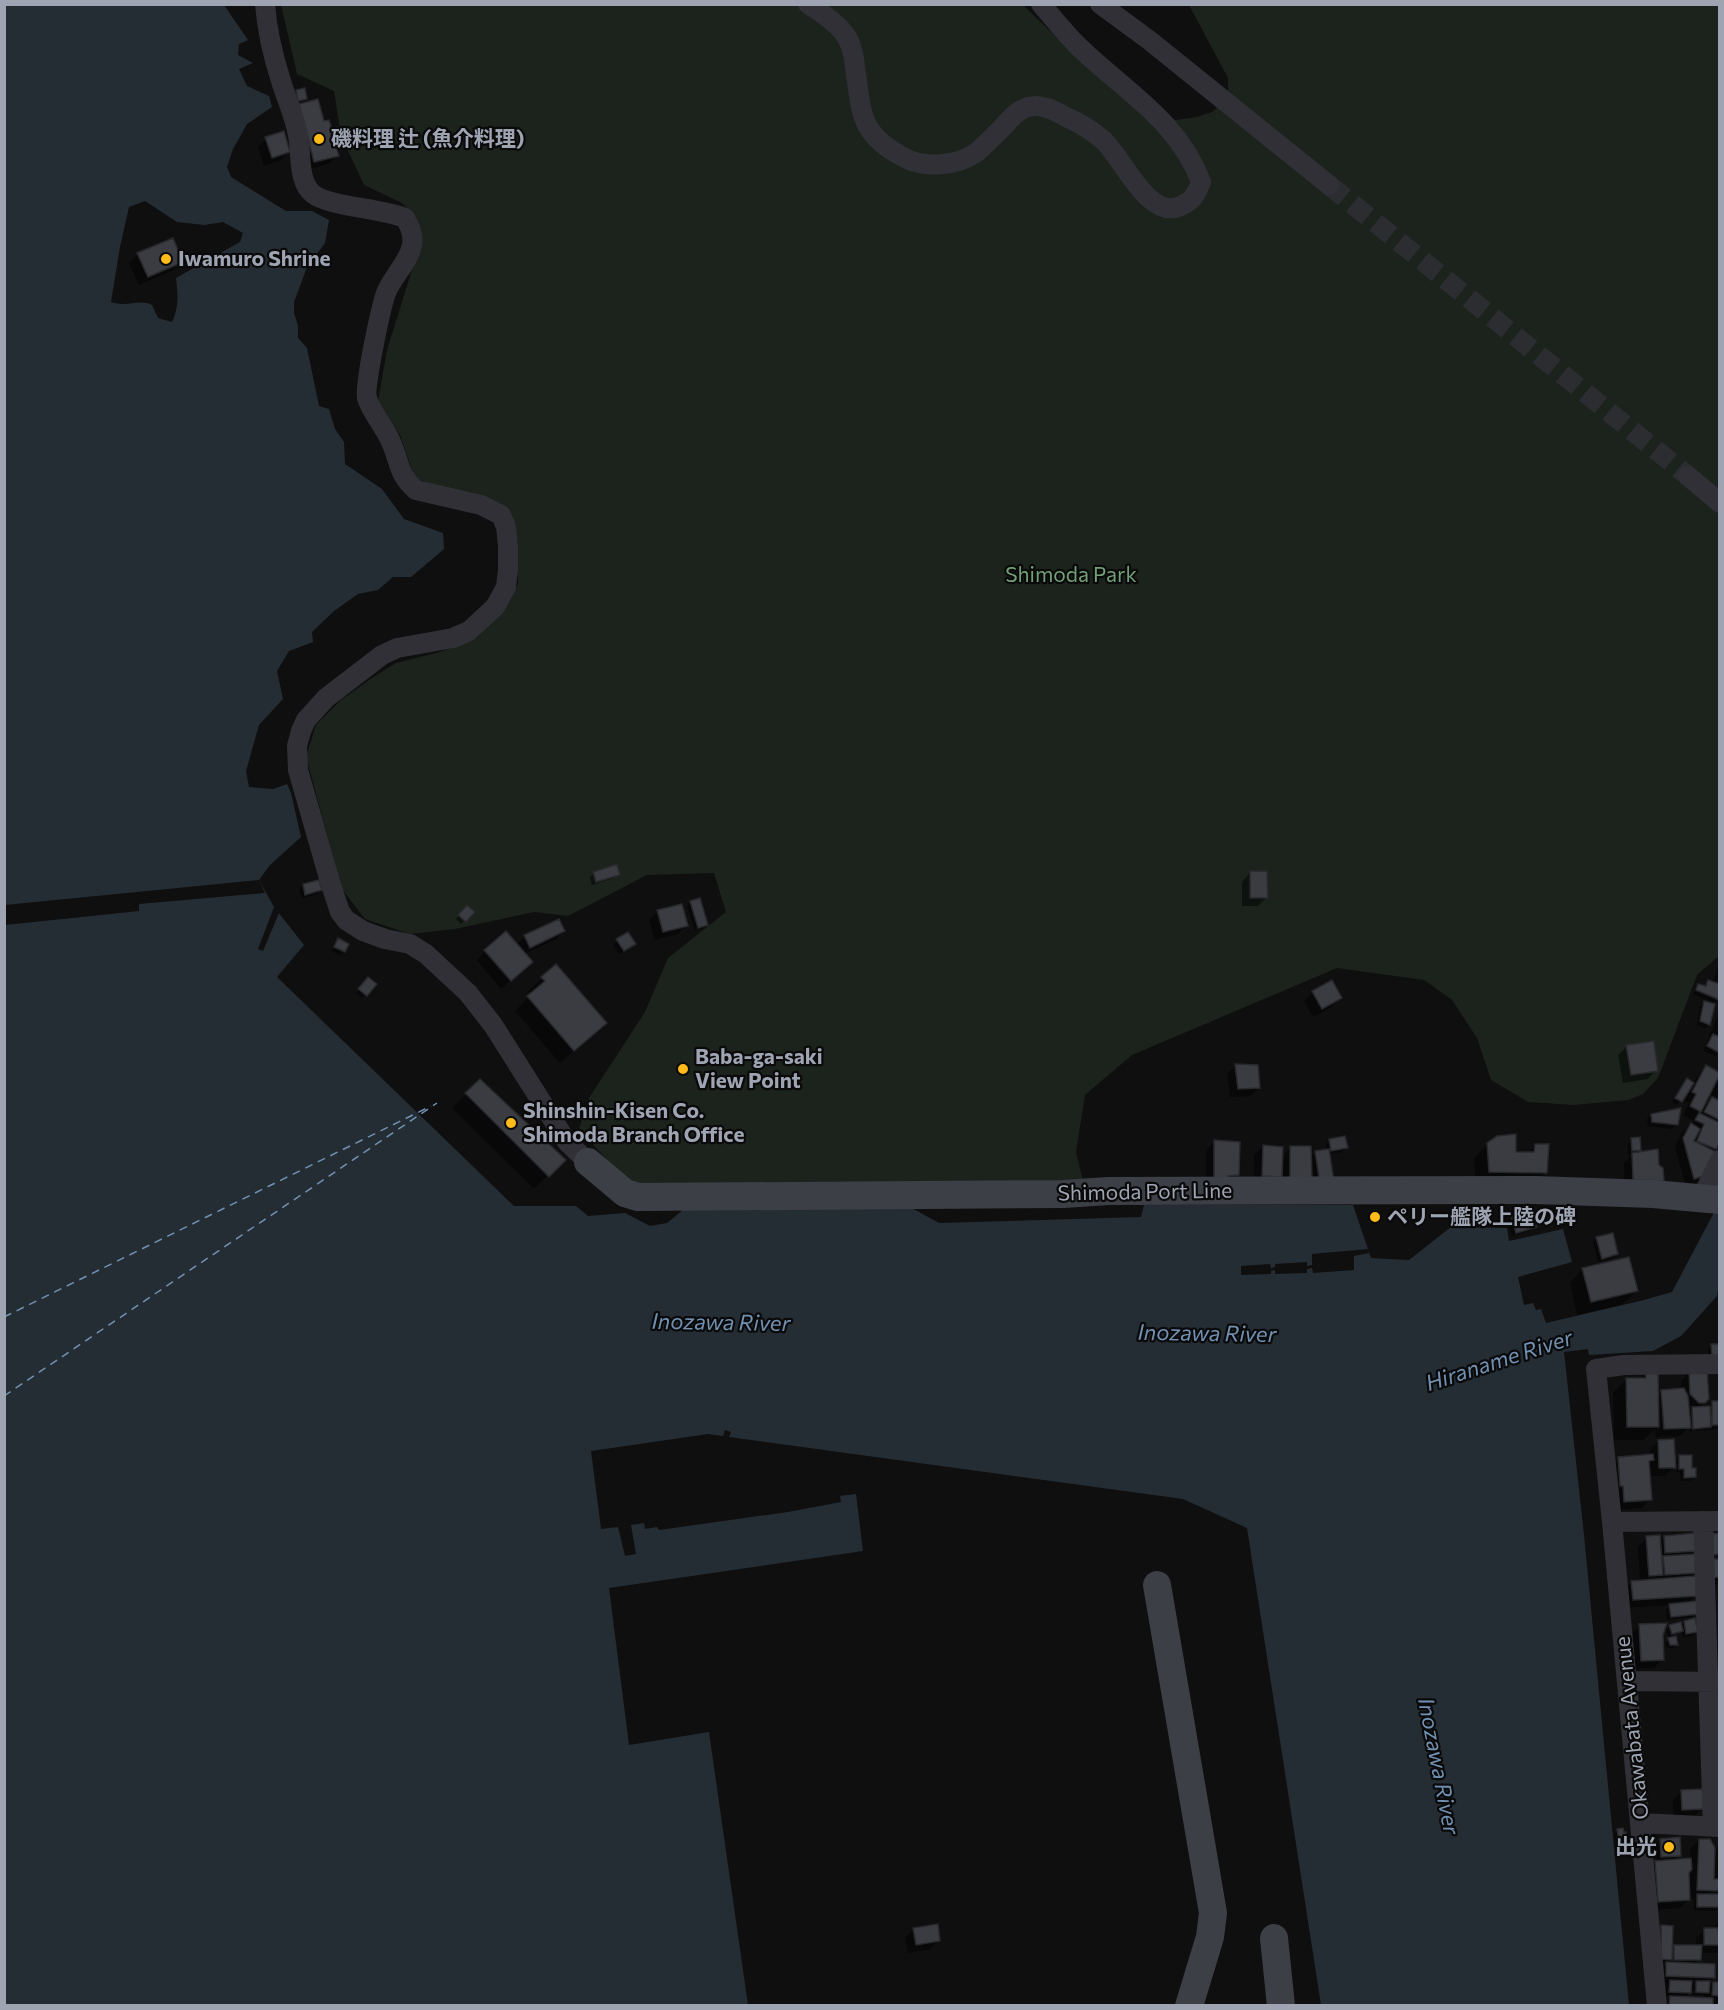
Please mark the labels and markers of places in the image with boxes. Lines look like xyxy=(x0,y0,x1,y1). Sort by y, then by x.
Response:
place label: 磯料理 辻 (魚介料理) xyxy=(331,125,524,150)
marker: 磯料理 辻 (魚介料理) xyxy=(312,132,326,146)
place label: Iwamuro Shrine xyxy=(178,245,331,270)
marker: Iwamuro Shrine xyxy=(159,252,173,266)
place label: Baba-ga-saki View Point xyxy=(695,1043,823,1092)
marker: Baba-ga-saki View Point xyxy=(676,1062,690,1076)
place label: Shinshin-Kisen Co. Shimoda Branch Office xyxy=(523,1097,745,1146)
marker: Shinshin-Kisen Co. Shimoda Branch Office xyxy=(504,1116,518,1130)
place label: ペリー艦隊上陸の碑 xyxy=(1387,1203,1576,1228)
marker: ペリー艦隊上陸の碑 xyxy=(1368,1210,1382,1224)
place label: 出光 xyxy=(1615,1833,1657,1858)
marker: 出光 xyxy=(1662,1840,1676,1854)

